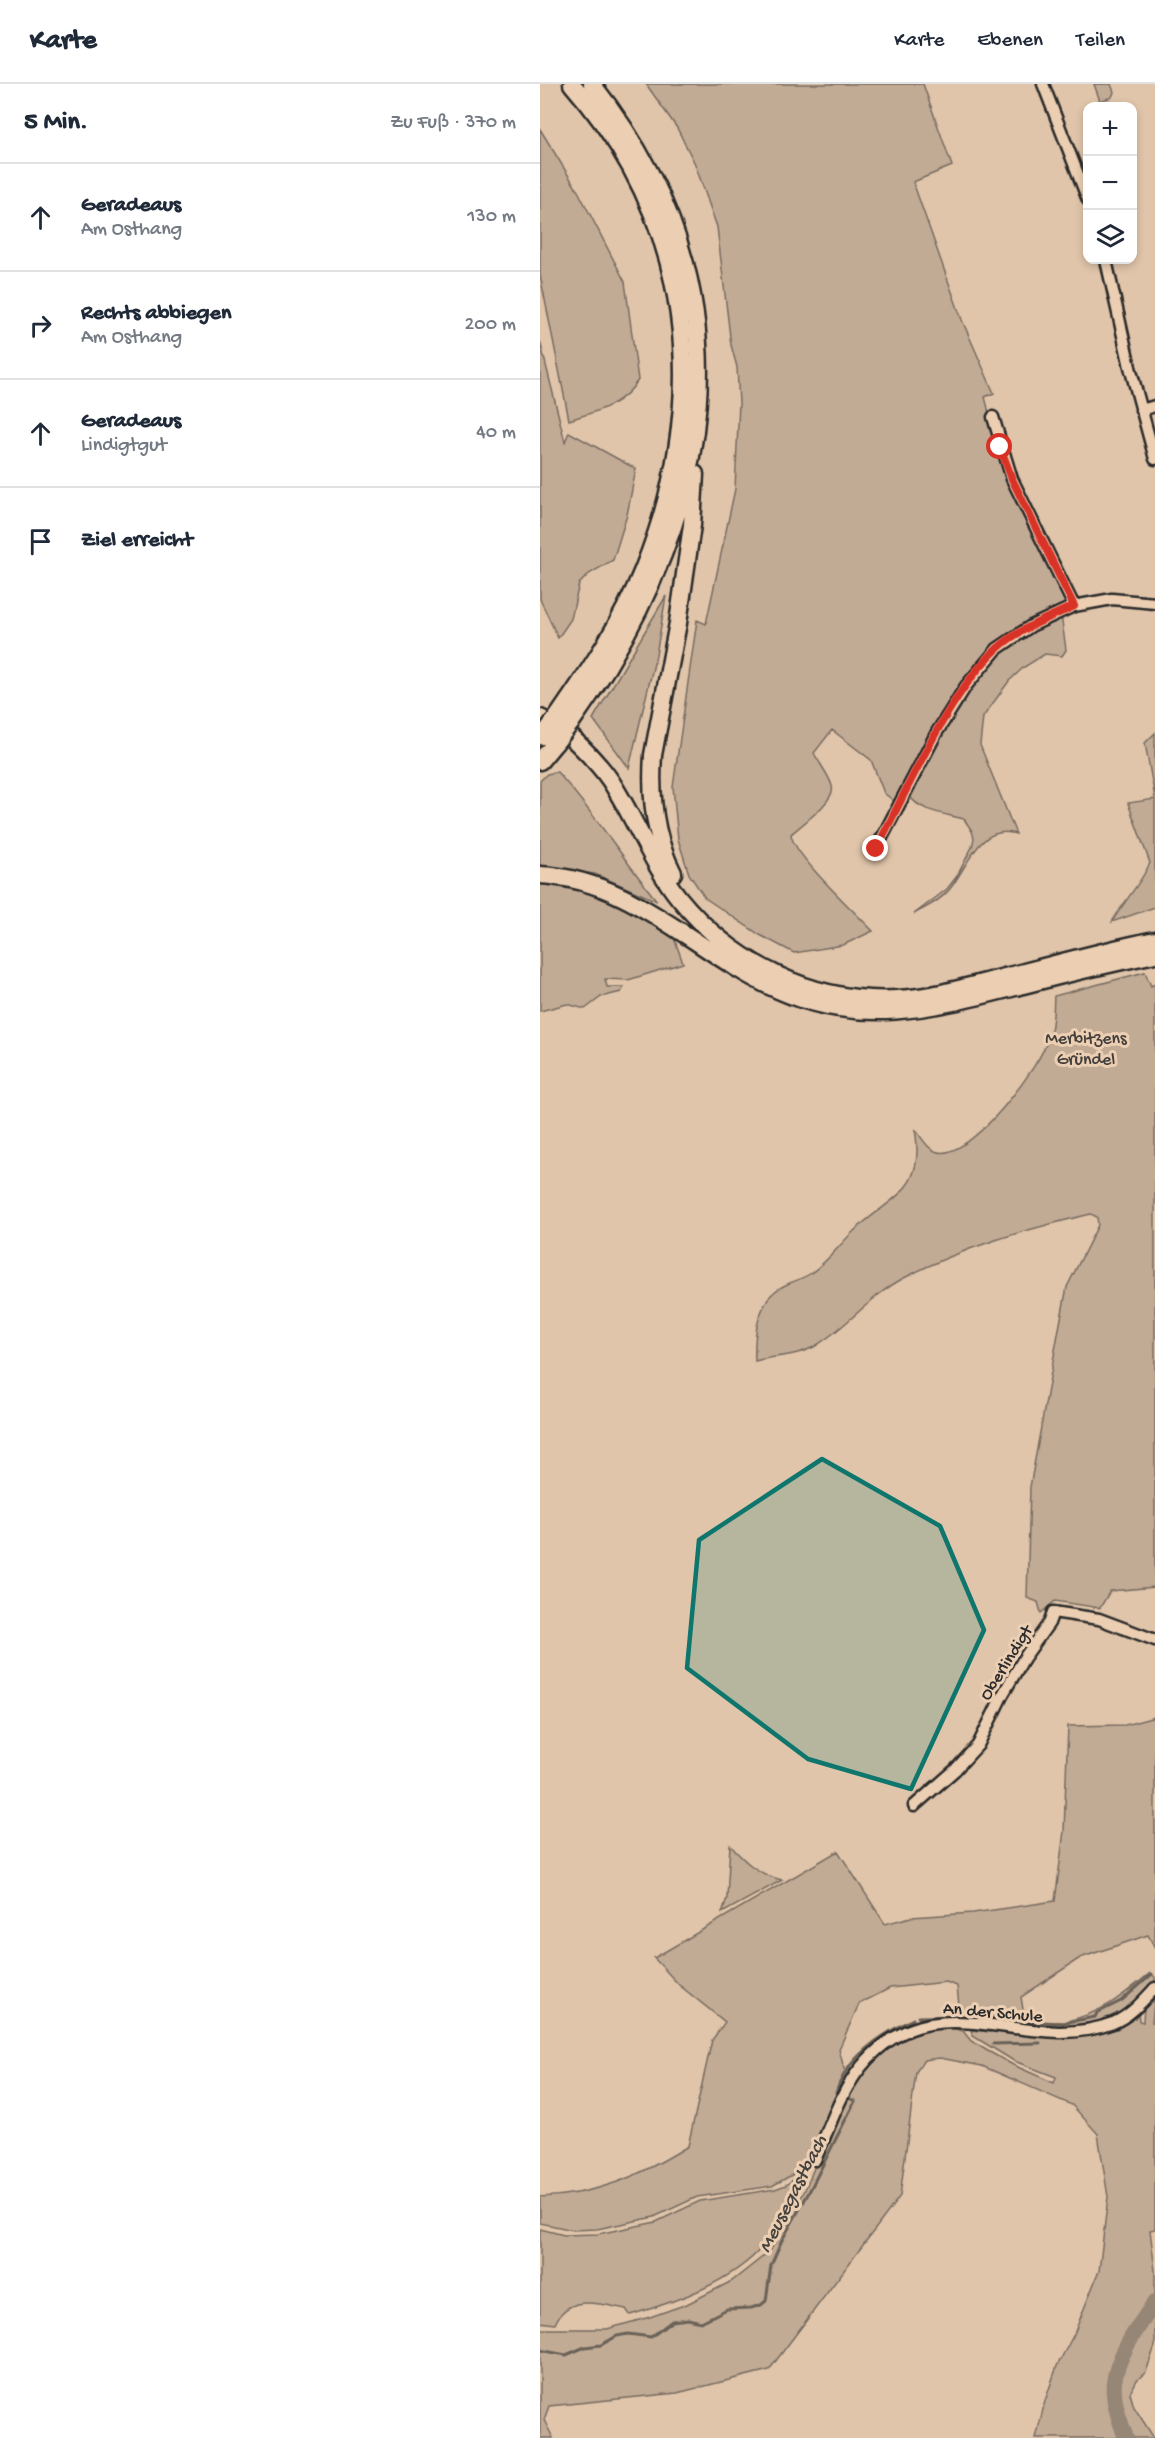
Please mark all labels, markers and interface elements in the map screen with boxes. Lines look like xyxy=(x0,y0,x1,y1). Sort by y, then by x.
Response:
text: Karte xyxy=(30,25,97,58)
text: Karte xyxy=(894,29,944,54)
text: Ebenen xyxy=(977,29,1043,54)
text: Teilen xyxy=(1076,29,1125,54)
map controls xyxy=(1083,102,1137,264)
button: + xyxy=(1083,102,1137,156)
text: 5 Min. xyxy=(24,108,88,139)
text: Zu Fuß · 370 m xyxy=(390,112,516,135)
button: − xyxy=(1083,156,1137,210)
text: Geradeaus xyxy=(81,193,181,219)
icon: ahead xyxy=(24,201,57,234)
text: 130 m xyxy=(467,206,516,229)
button: layers xyxy=(1083,210,1137,264)
text: Am Osthang xyxy=(81,219,182,242)
text: Rechts abbiegen xyxy=(81,301,231,327)
icon: right xyxy=(24,309,57,342)
text: 200 m xyxy=(465,314,516,337)
text: Am Osthang xyxy=(81,327,182,350)
text: Geradeaus xyxy=(81,409,181,435)
icon: ahead xyxy=(24,417,57,450)
text: 40 m xyxy=(476,422,516,445)
route start xyxy=(986,433,1012,459)
text: Lindigtgut xyxy=(81,435,167,458)
icon: arrive xyxy=(24,525,57,558)
text: Ziel erreicht xyxy=(81,528,193,554)
route end xyxy=(862,835,888,861)
park label: Merbitzens Gründel xyxy=(1045,1029,1128,1071)
street label: Oberlindigt xyxy=(976,1621,1039,1705)
street label: An der Schule xyxy=(942,1999,1044,2028)
water label: Meusegastbach xyxy=(755,2132,834,2257)

